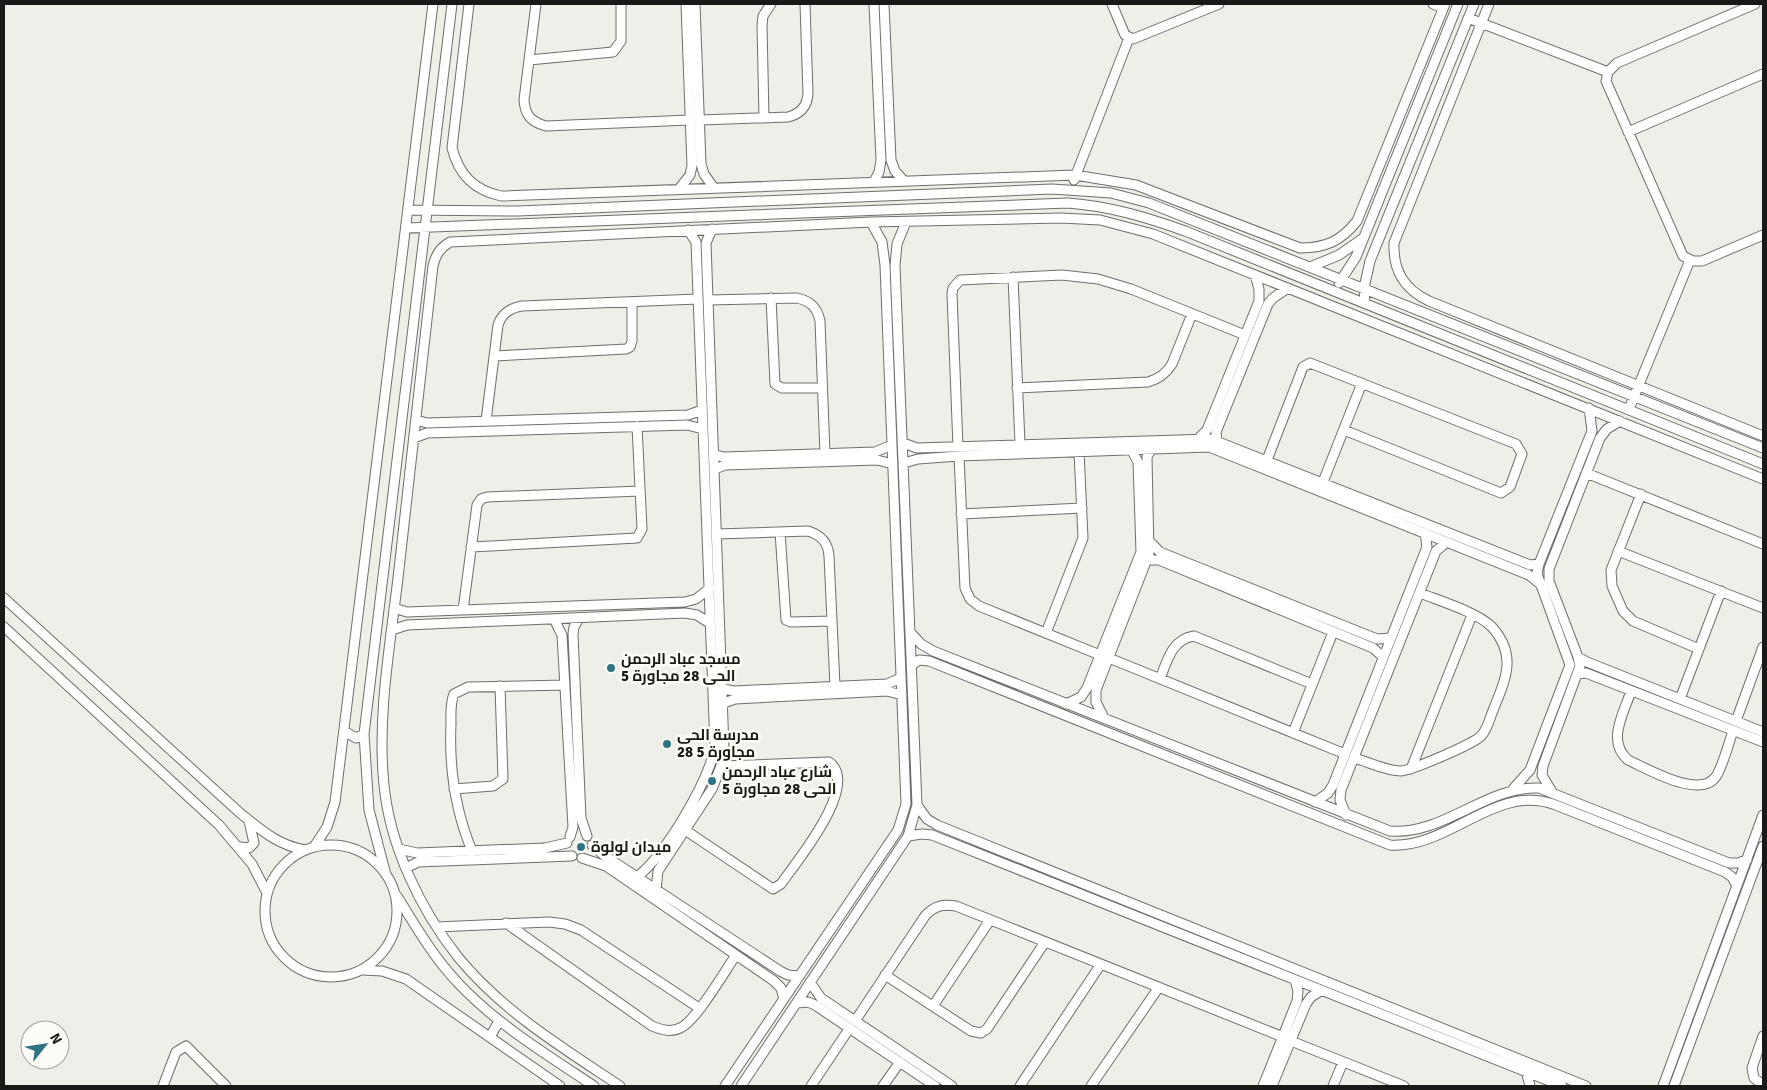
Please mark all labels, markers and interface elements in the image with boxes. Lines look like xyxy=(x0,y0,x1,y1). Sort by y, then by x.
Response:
place label: مسجد عباد الرحمن الحى 28 مجاورة 5 xyxy=(621,650,741,685)
marker: مسجد عباد الرحمن الحى 28 مجاورة 5 xyxy=(605,662,617,674)
place label: مدرسة الحى 28 مجاورة 5 xyxy=(677,726,759,761)
marker: مدرسة الحى 28 مجاورة 5 xyxy=(661,738,673,750)
place label: شارع عباد الرحمن الحى 28 مجاورة 5 xyxy=(722,763,836,798)
marker: شارع عباد الرحمن الحى 28 مجاورة 5 xyxy=(706,775,718,787)
place label: ميدان لولوة xyxy=(591,838,671,856)
marker: ميدان لولوة xyxy=(575,841,587,853)
north arrow xyxy=(20,1020,70,1070)
text: N xyxy=(46,1030,66,1047)

